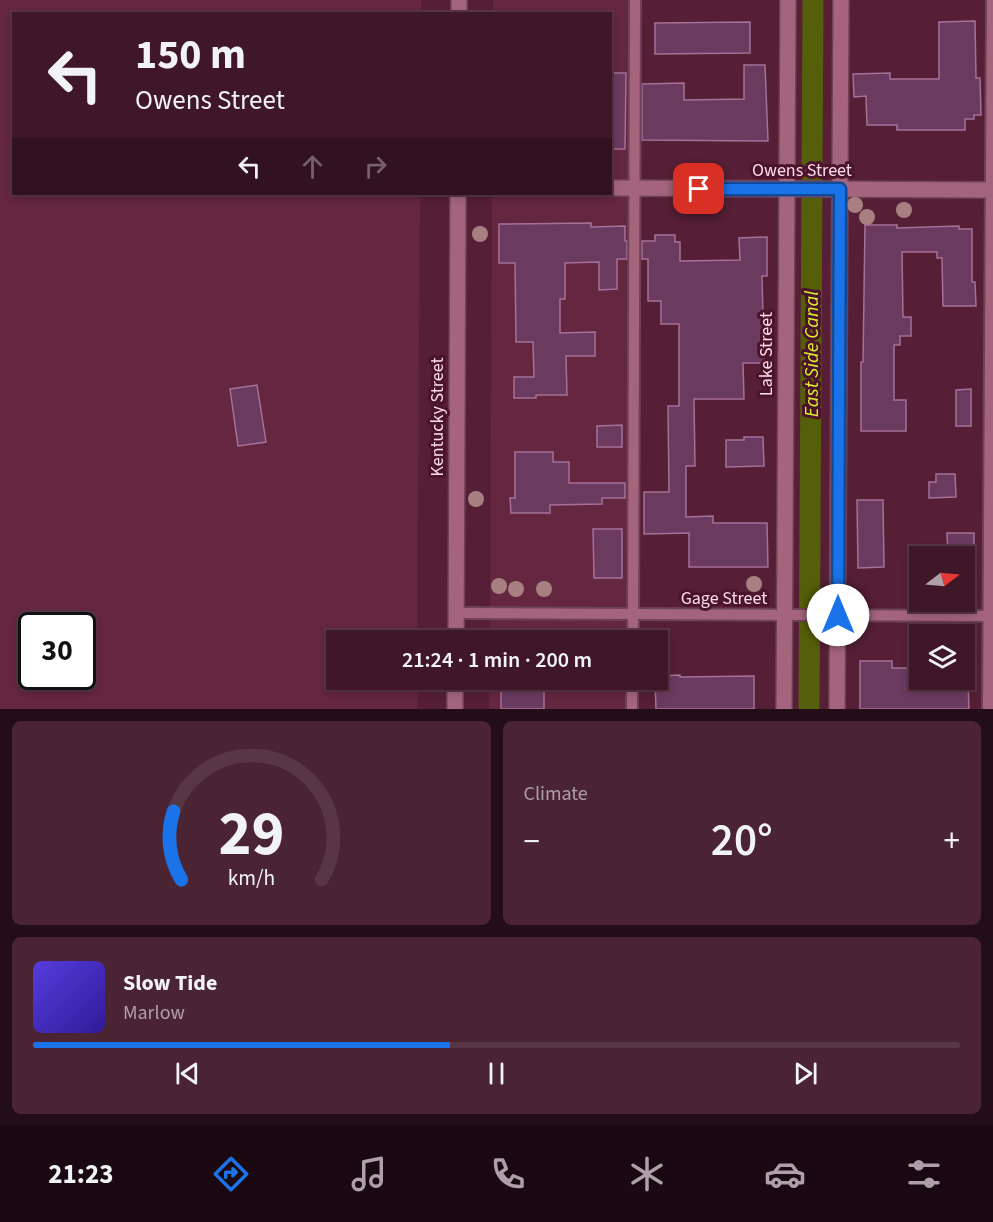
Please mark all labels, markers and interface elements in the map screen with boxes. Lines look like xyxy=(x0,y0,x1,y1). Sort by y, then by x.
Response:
text: 150 m xyxy=(135,25,246,85)
icon: left xyxy=(36,36,114,114)
text: Owens Street xyxy=(135,81,285,120)
icon: left xyxy=(233,150,266,183)
icon: ahead xyxy=(296,150,329,183)
icon: right xyxy=(359,150,392,183)
street label: Owens Street xyxy=(752,158,852,183)
pin xyxy=(673,163,724,214)
icon: arrive xyxy=(682,172,715,205)
water label: East Side Canal xyxy=(798,291,826,417)
street label: Lake Street xyxy=(754,312,779,396)
street label: Kentucky Street xyxy=(425,357,450,477)
north arrow xyxy=(909,546,975,612)
map controls xyxy=(909,546,975,690)
position arrow xyxy=(806,583,870,647)
street label: Gage Street xyxy=(681,586,767,611)
speed limit sign: 30 xyxy=(18,612,96,690)
button: layers xyxy=(909,624,975,690)
text: 21:24 · 1 min · 200 m xyxy=(402,644,592,676)
text: Climate xyxy=(524,780,588,808)
text: 29 xyxy=(218,790,284,879)
text: 20° xyxy=(711,809,773,873)
text: − xyxy=(524,818,540,865)
text: + xyxy=(944,818,960,865)
text: km/h xyxy=(227,863,275,894)
text: Slow Tide xyxy=(123,967,217,999)
text: Marlow xyxy=(123,999,185,1027)
icon: previous xyxy=(171,1057,204,1090)
icon: pause xyxy=(480,1057,513,1090)
icon: next xyxy=(789,1057,822,1090)
icon: directions xyxy=(210,1153,252,1195)
icon: music xyxy=(348,1153,390,1195)
icon: phone xyxy=(487,1153,529,1195)
icon: climate xyxy=(626,1153,668,1195)
icon: car xyxy=(764,1153,806,1195)
icon: filters xyxy=(903,1153,945,1195)
text: 21:23 xyxy=(48,1155,113,1194)

